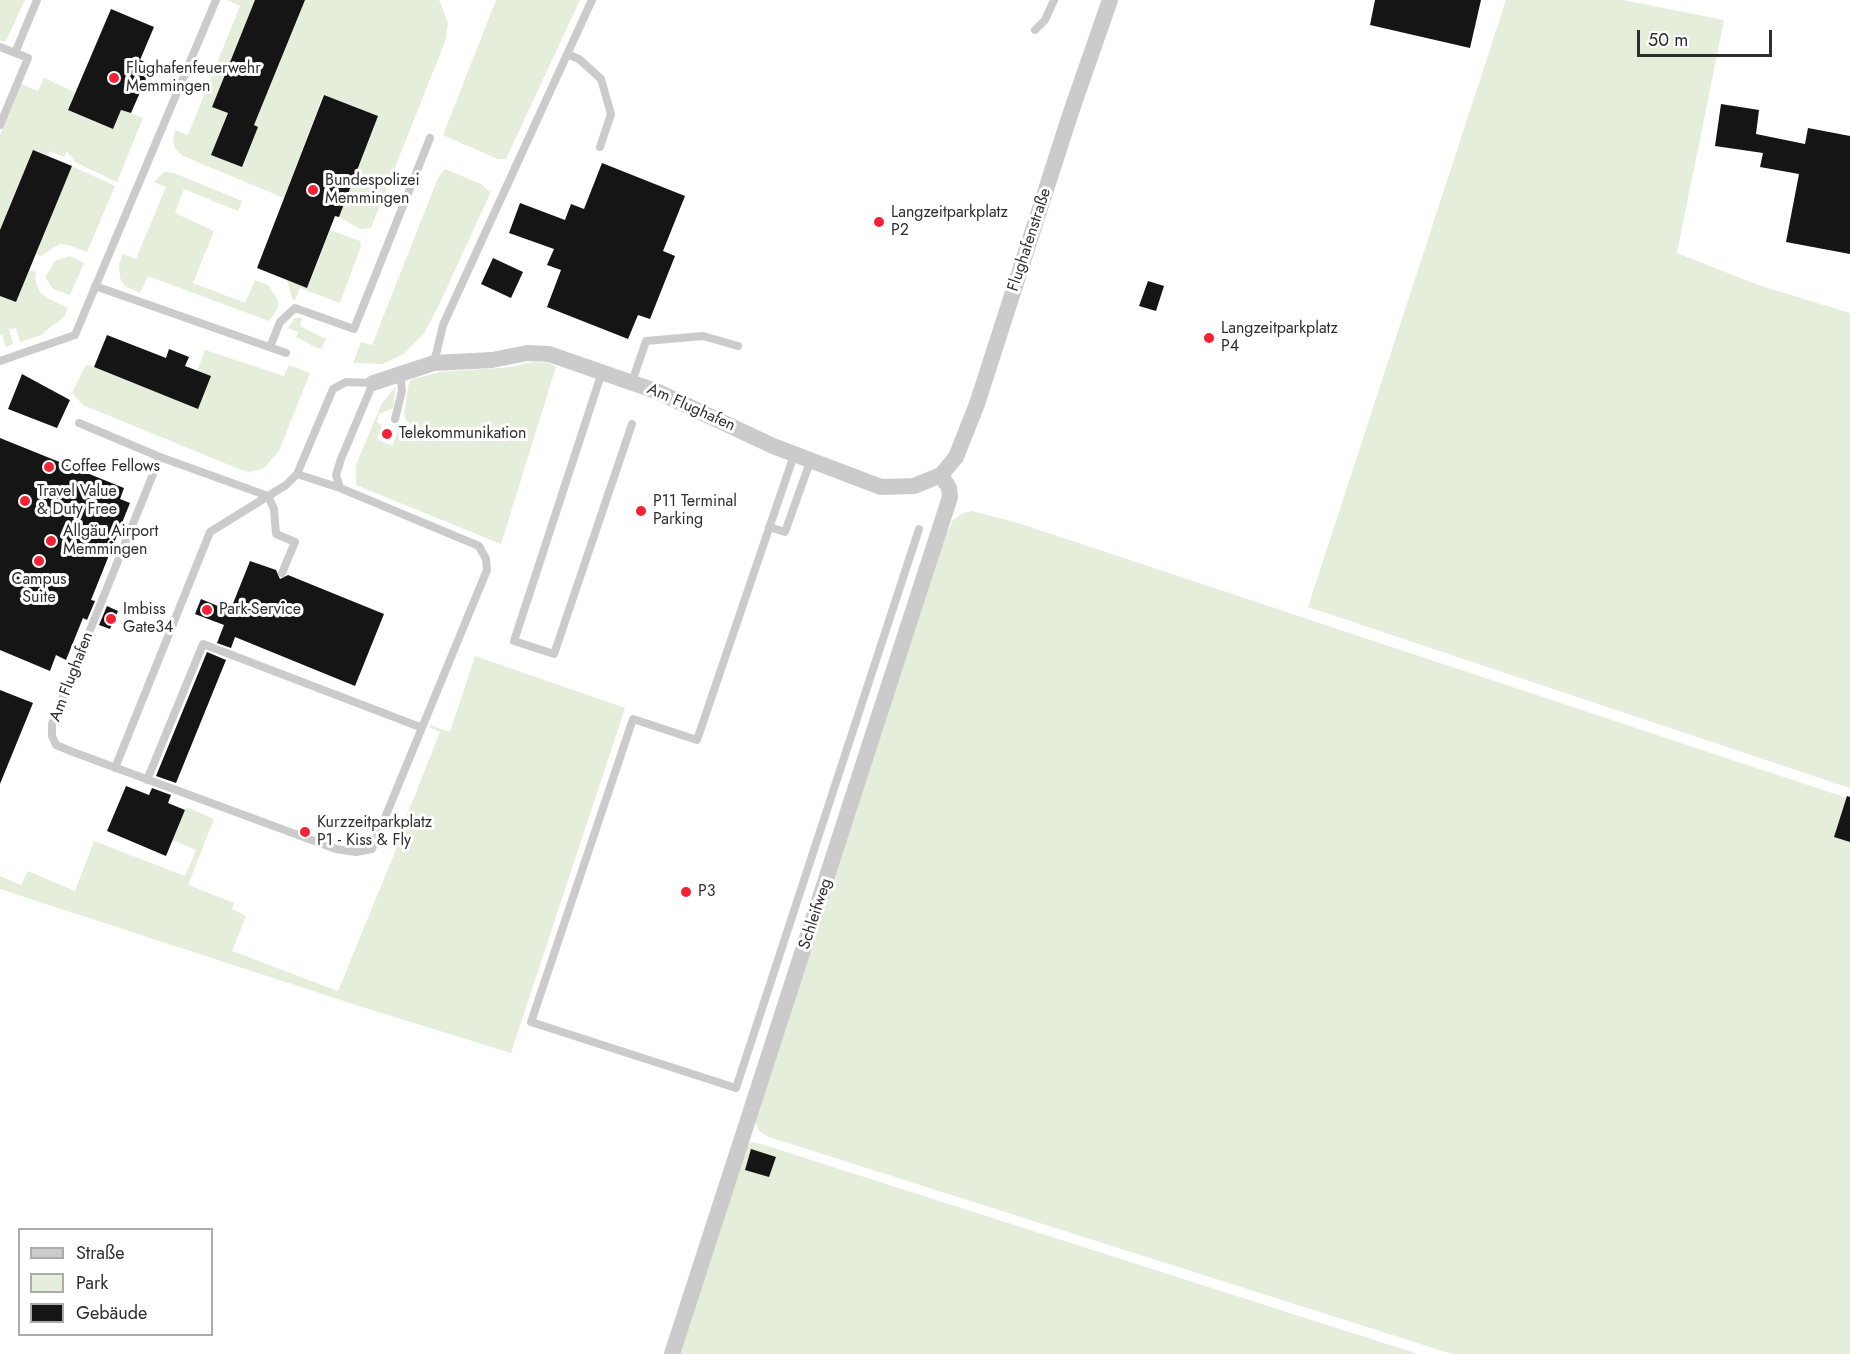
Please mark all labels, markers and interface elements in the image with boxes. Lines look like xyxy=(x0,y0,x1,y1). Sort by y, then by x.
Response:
scale bar xyxy=(1640,18,1775,56)
text: 50 m xyxy=(1648,27,1688,53)
place label: Flughafenfeuerwehr Memmingen xyxy=(126,59,261,97)
marker: Flughafenfeuerwehr Memmingen xyxy=(107,71,121,85)
place label: Bundespolizei Memmingen xyxy=(325,171,420,209)
marker: Bundespolizei Memmingen xyxy=(306,183,320,197)
street label: Flughafenstraße xyxy=(1004,186,1056,294)
place label: Langzeitparkplatz P2 xyxy=(891,203,1008,241)
marker: Langzeitparkplatz P2 xyxy=(872,215,886,229)
place label: Langzeitparkplatz P4 xyxy=(1221,319,1338,357)
marker: Langzeitparkplatz P4 xyxy=(1202,331,1216,345)
street label: Am Flughafen xyxy=(644,380,738,436)
place label: Telekommunikation xyxy=(399,424,526,444)
marker: Telekommunikation xyxy=(380,427,394,441)
place label: Coffee Fellows xyxy=(61,457,160,477)
marker: Coffee Fellows xyxy=(42,460,56,474)
place label: Travel Value & Duty Free xyxy=(37,482,117,520)
place label: P11 Terminal Parking xyxy=(653,492,737,530)
marker: Travel Value & Duty Free xyxy=(18,494,32,508)
marker: P11 Terminal Parking xyxy=(634,504,648,518)
place label: Allgäu Airport Memmingen xyxy=(63,522,158,560)
marker: Allgäu Airport Memmingen xyxy=(44,534,58,548)
marker: Campus Suite xyxy=(32,554,46,568)
place label: Campus Suite xyxy=(11,570,67,608)
place label: Imbiss Gate34 xyxy=(123,600,173,638)
place label: Park-Service xyxy=(219,600,301,620)
marker: Park-Service xyxy=(200,603,214,617)
marker: Imbiss Gate34 xyxy=(104,612,118,626)
street label: Am Flughafen xyxy=(46,630,98,724)
place label: Kurzzeitparkplatz P1 - Kiss & Fly xyxy=(317,813,432,851)
marker: Kurzzeitparkplatz P1 - Kiss & Fly xyxy=(298,825,312,839)
street label: Schleifweg xyxy=(796,876,836,952)
place label: P3 xyxy=(698,882,716,902)
marker: P3 xyxy=(679,885,693,899)
legend xyxy=(18,1228,213,1336)
text: Straße xyxy=(76,1240,124,1266)
text: Park xyxy=(76,1270,108,1296)
text: Gebäude xyxy=(76,1300,147,1326)

